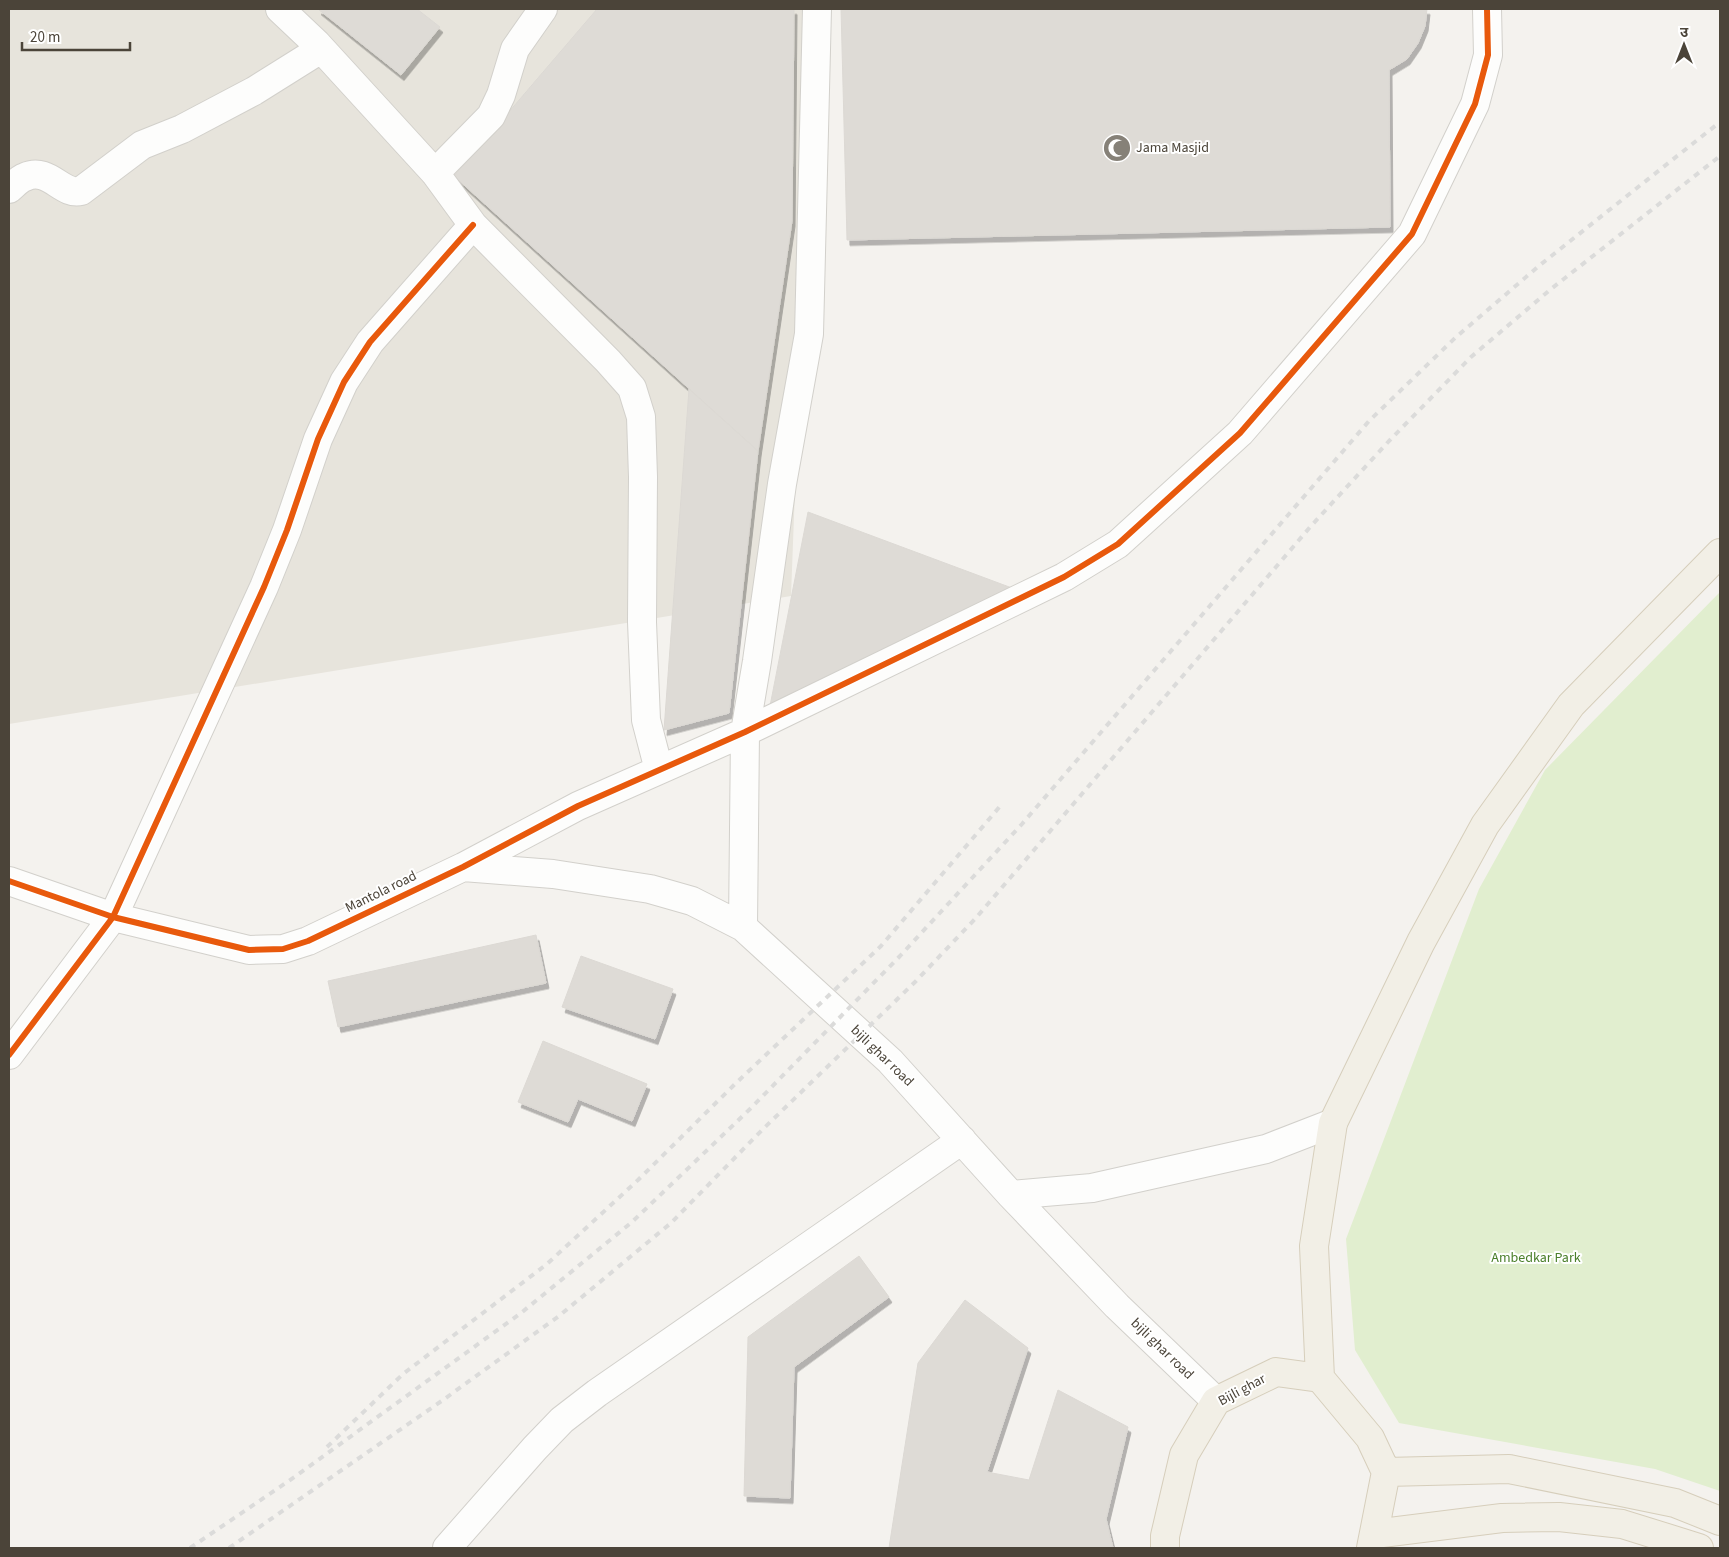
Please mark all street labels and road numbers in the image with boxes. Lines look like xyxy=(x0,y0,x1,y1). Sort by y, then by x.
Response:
street label: Mantola road xyxy=(342,866,420,918)
street label: bijli ghar road xyxy=(846,1021,918,1091)
street label: bijli ghar road xyxy=(1126,1314,1198,1384)
street label: Bijli ghar xyxy=(1215,1369,1270,1411)

